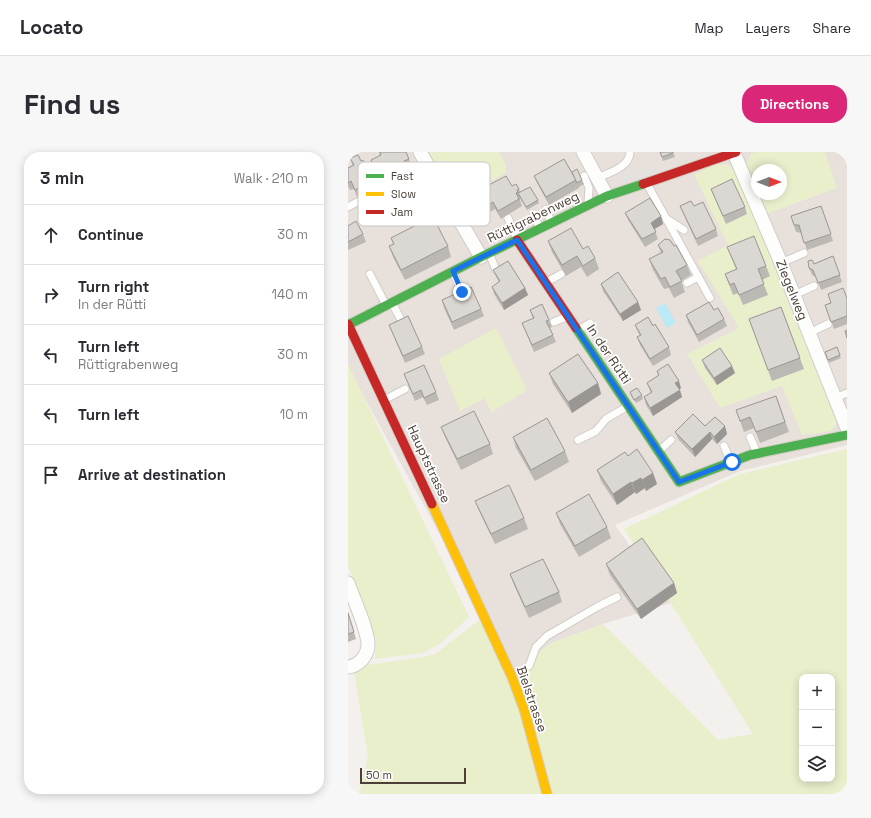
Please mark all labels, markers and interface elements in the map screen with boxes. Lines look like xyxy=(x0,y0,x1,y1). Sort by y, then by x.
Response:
text: Locato xyxy=(20,15,83,40)
text: Map xyxy=(694,19,724,37)
text: Layers xyxy=(746,19,790,37)
text: Share xyxy=(812,19,851,37)
button: Directions xyxy=(742,85,847,123)
text: Find us xyxy=(24,86,121,122)
legend xyxy=(358,162,490,226)
north arrow xyxy=(751,164,787,200)
text: 3 min xyxy=(40,167,84,189)
text: Fast xyxy=(391,169,414,183)
text: Walk · 210 m xyxy=(234,170,308,187)
text: Slow xyxy=(391,187,416,201)
street label: Rüttigrabenweg xyxy=(484,187,582,247)
text: Jam xyxy=(391,205,413,219)
icon: ahead xyxy=(40,224,62,246)
text: Continue xyxy=(78,225,144,244)
text: 30 m xyxy=(277,226,308,243)
street label: Ziegelweg xyxy=(772,257,812,323)
text: Turn right xyxy=(78,277,149,296)
route end xyxy=(453,283,471,301)
icon: right xyxy=(40,284,62,306)
text: 140 m xyxy=(272,286,308,303)
text: In der Rütti xyxy=(78,296,146,313)
street label: In der Rütti xyxy=(583,321,635,387)
text: Turn left xyxy=(78,337,140,356)
icon: left xyxy=(40,344,62,366)
text: 30 m xyxy=(277,346,308,363)
text: Rüttigrabenweg xyxy=(78,356,178,373)
icon: left xyxy=(40,404,62,426)
text: Turn left xyxy=(78,405,140,424)
text: 10 m xyxy=(280,406,308,423)
street label: Hauptstrasse xyxy=(404,422,454,506)
route start xyxy=(723,453,741,471)
icon: arrive xyxy=(40,464,62,486)
text: Arrive at destination xyxy=(78,465,226,484)
street label: Bielstrasse xyxy=(513,664,551,734)
map controls xyxy=(799,674,835,782)
button: + xyxy=(799,674,835,710)
button: − xyxy=(799,710,835,746)
button: layers xyxy=(799,746,835,782)
scale bar xyxy=(360,766,466,785)
text: 50 m xyxy=(366,768,392,782)

